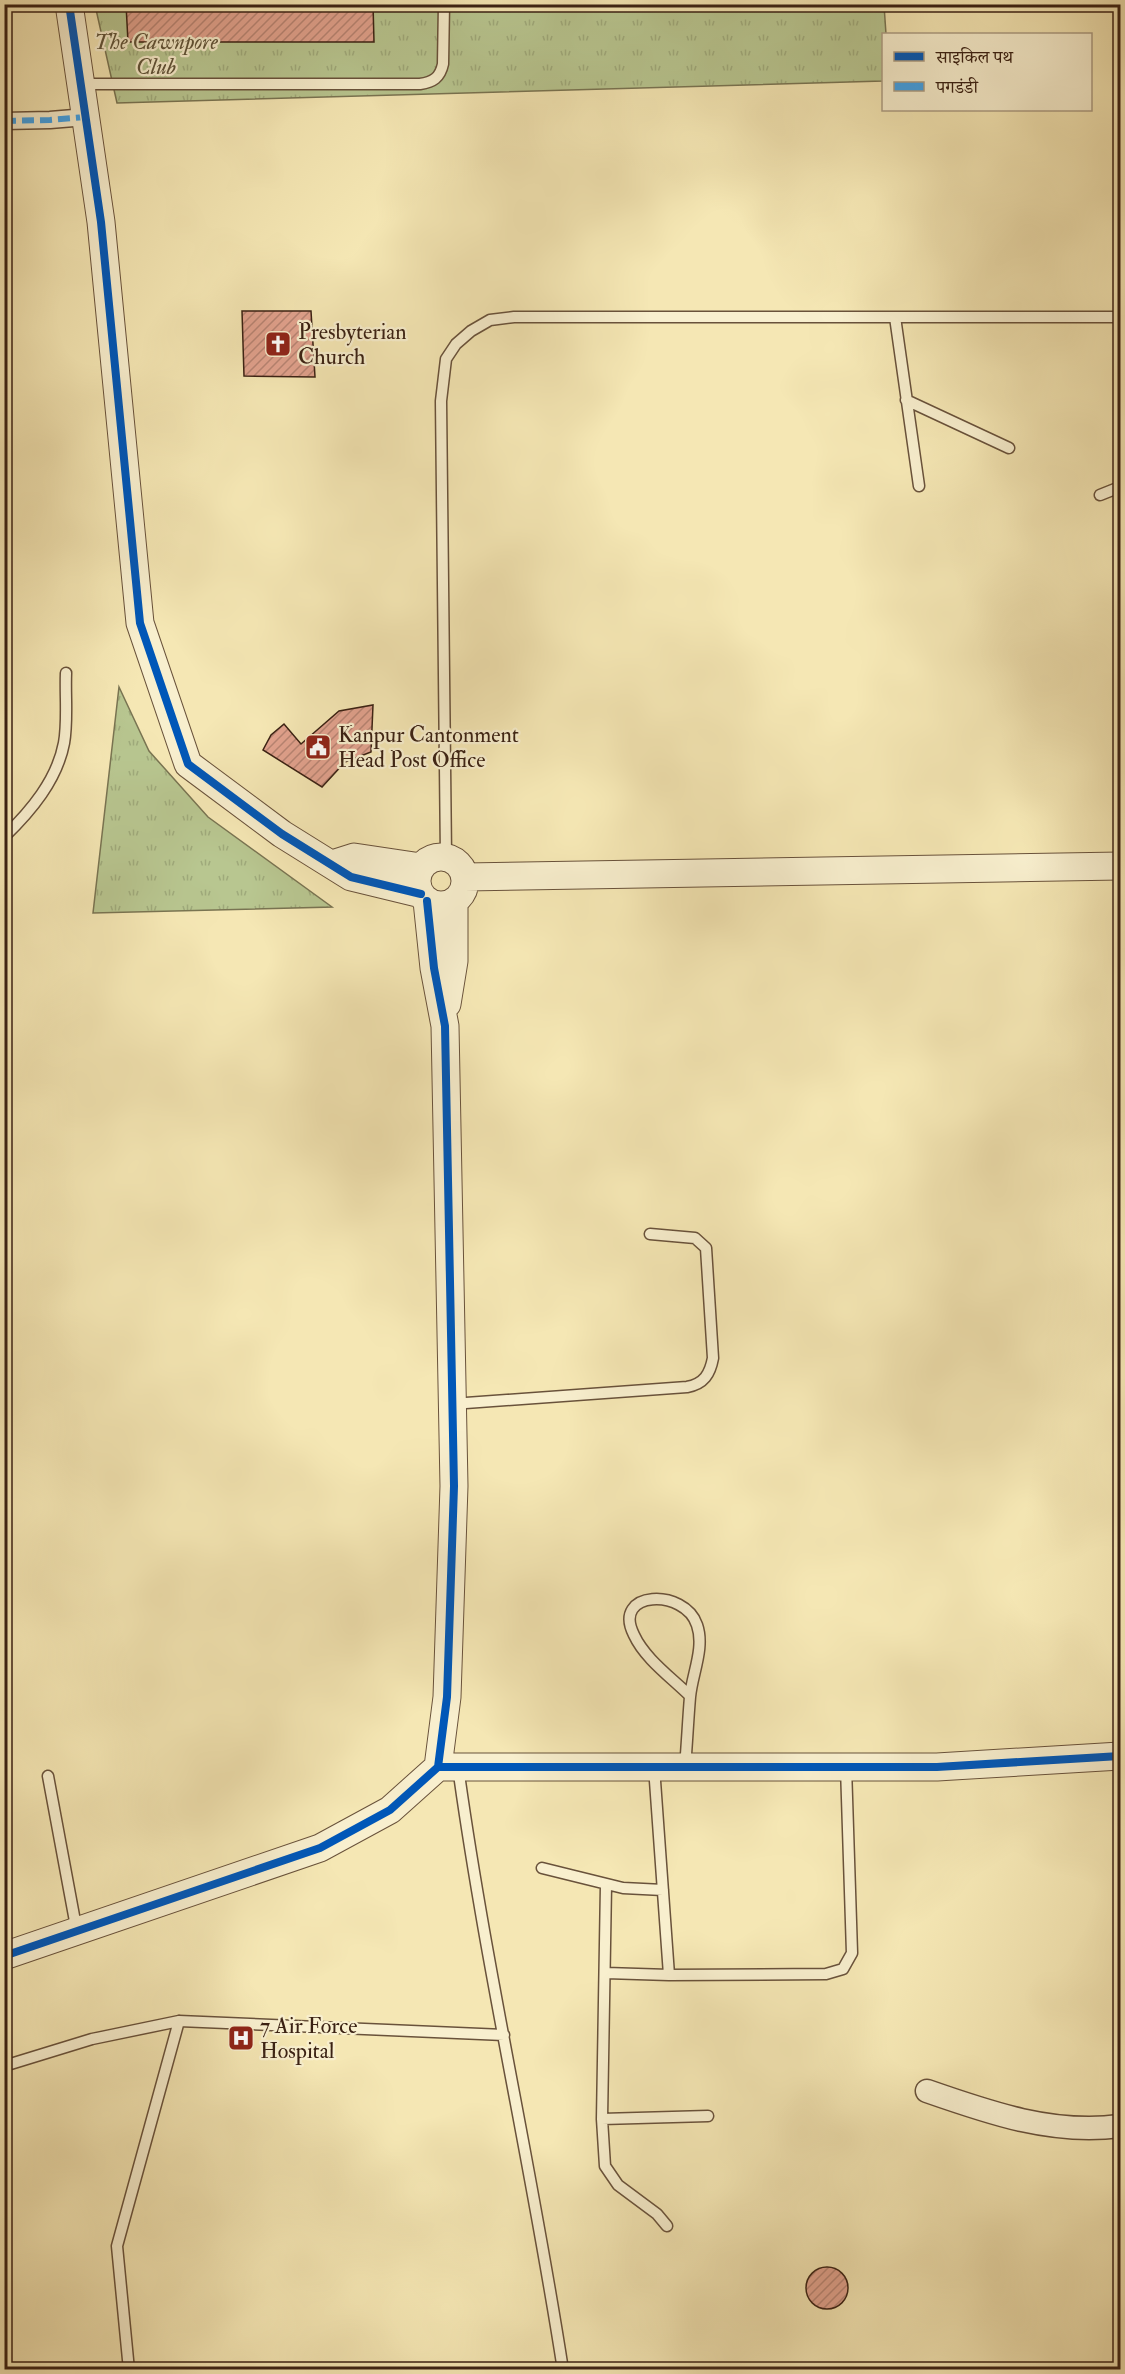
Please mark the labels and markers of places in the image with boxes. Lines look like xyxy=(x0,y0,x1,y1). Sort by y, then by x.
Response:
place label: Presbyterian Church xyxy=(298,318,407,371)
church icon: Presbyterian Church xyxy=(263,329,293,359)
place label: Kanpur Cantonment Head Post Office xyxy=(338,721,519,774)
public building icon: Kanpur Cantonment Head Post Office xyxy=(303,732,333,762)
place label: 7 Air Force Hospital xyxy=(260,2012,357,2066)
hospital icon: 7 Air Force Hospital xyxy=(226,2023,256,2053)

